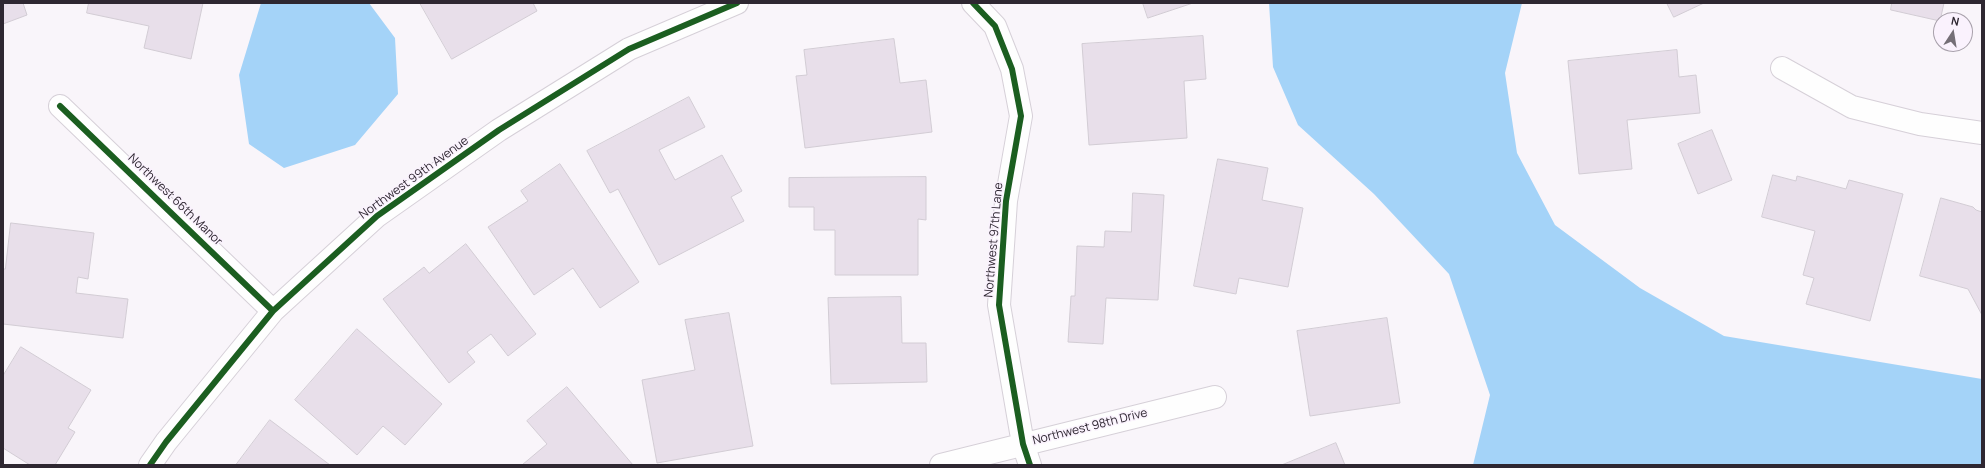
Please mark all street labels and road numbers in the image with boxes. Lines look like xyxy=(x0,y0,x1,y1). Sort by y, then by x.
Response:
street label: Northwest 99th Avenue xyxy=(357,134,471,222)
street label: Northwest 66th Manor xyxy=(125,151,225,249)
street label: Northwest 97th Lane xyxy=(982,182,1006,298)
street label: Northwest 98th Drive xyxy=(1031,406,1149,448)

